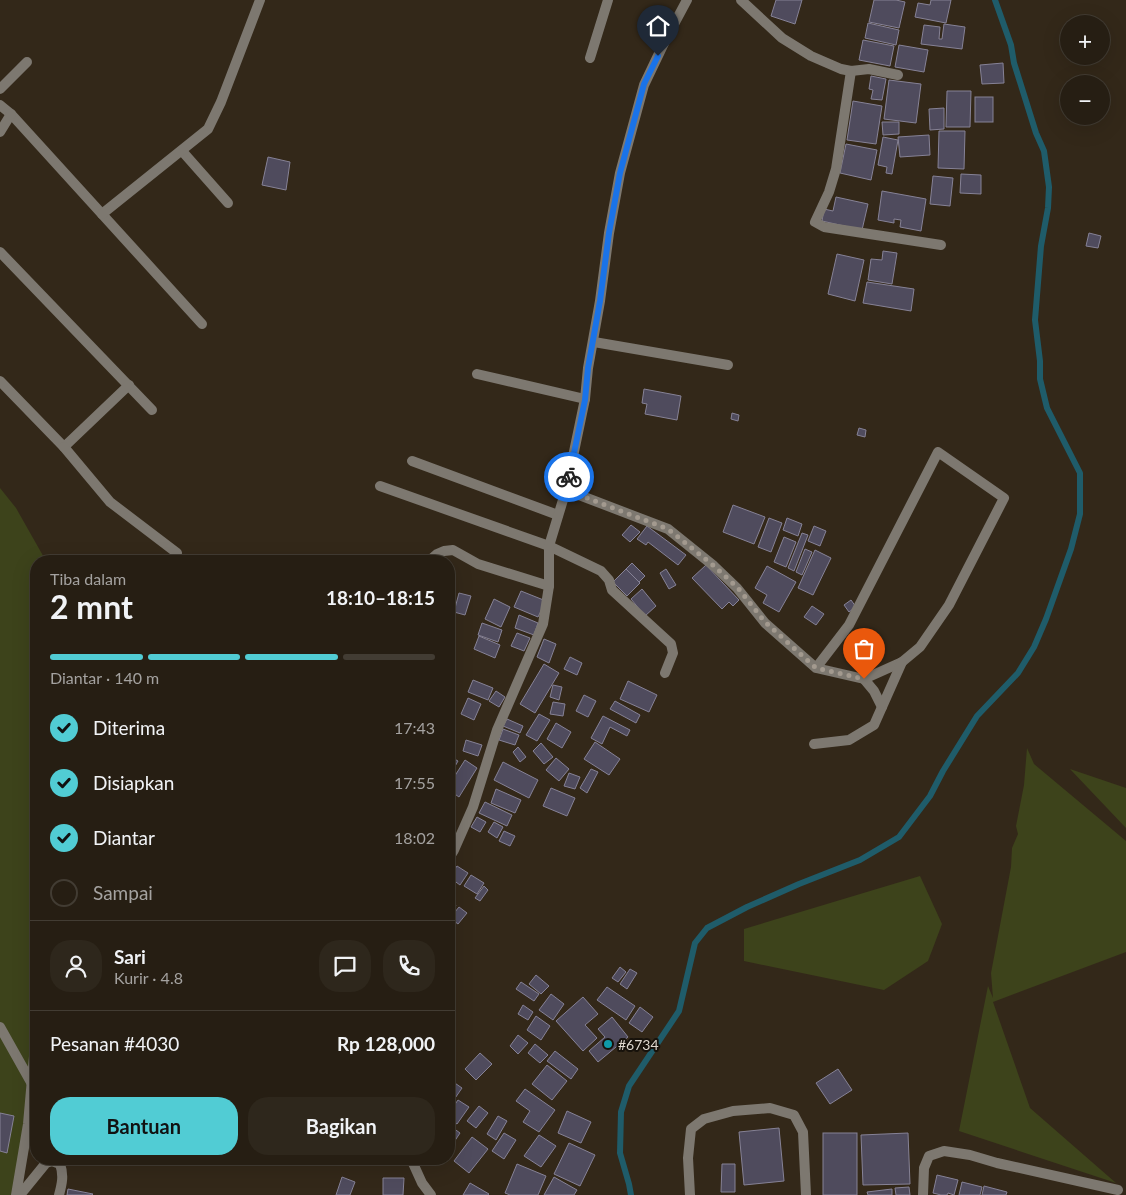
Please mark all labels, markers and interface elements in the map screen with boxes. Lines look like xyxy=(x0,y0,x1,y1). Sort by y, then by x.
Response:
pin xyxy=(637,5,679,56)
icon: home xyxy=(644,12,672,40)
map controls xyxy=(1060,15,1110,125)
button: + xyxy=(1060,15,1110,65)
button: − xyxy=(1060,75,1110,125)
courier xyxy=(544,452,594,502)
icon: bike xyxy=(555,463,583,491)
text: Tiba dalam xyxy=(50,569,126,588)
text: 18:10–18:15 xyxy=(326,586,435,609)
text: 2 mnt xyxy=(50,587,133,626)
pin xyxy=(843,628,885,679)
icon: bag xyxy=(850,635,878,663)
text: Diantar · 140 m xyxy=(50,668,159,687)
icon: check xyxy=(50,714,78,742)
text: Diterima xyxy=(93,716,165,739)
text: 17:43 xyxy=(394,718,435,737)
icon: check xyxy=(50,769,78,797)
text: Disiapkan xyxy=(93,771,174,794)
text: 17:55 xyxy=(394,773,435,792)
icon: check xyxy=(50,824,78,852)
text: Diantar xyxy=(93,826,155,849)
text: 18:02 xyxy=(394,828,435,847)
text: Sampai xyxy=(93,881,153,904)
button: person xyxy=(50,940,102,992)
button: chat xyxy=(319,940,371,992)
button: phone xyxy=(383,940,435,992)
text: Sari xyxy=(114,945,146,968)
text: Kurir · 4.8 xyxy=(114,968,183,987)
text: Pesanan #4030 xyxy=(50,1032,179,1055)
text: Rp 128,000 xyxy=(337,1032,435,1055)
place label: #6734 xyxy=(618,1036,659,1053)
marker: #6734 xyxy=(602,1038,614,1050)
button: Bantuan xyxy=(50,1097,238,1155)
button: Bagikan xyxy=(248,1097,435,1155)

